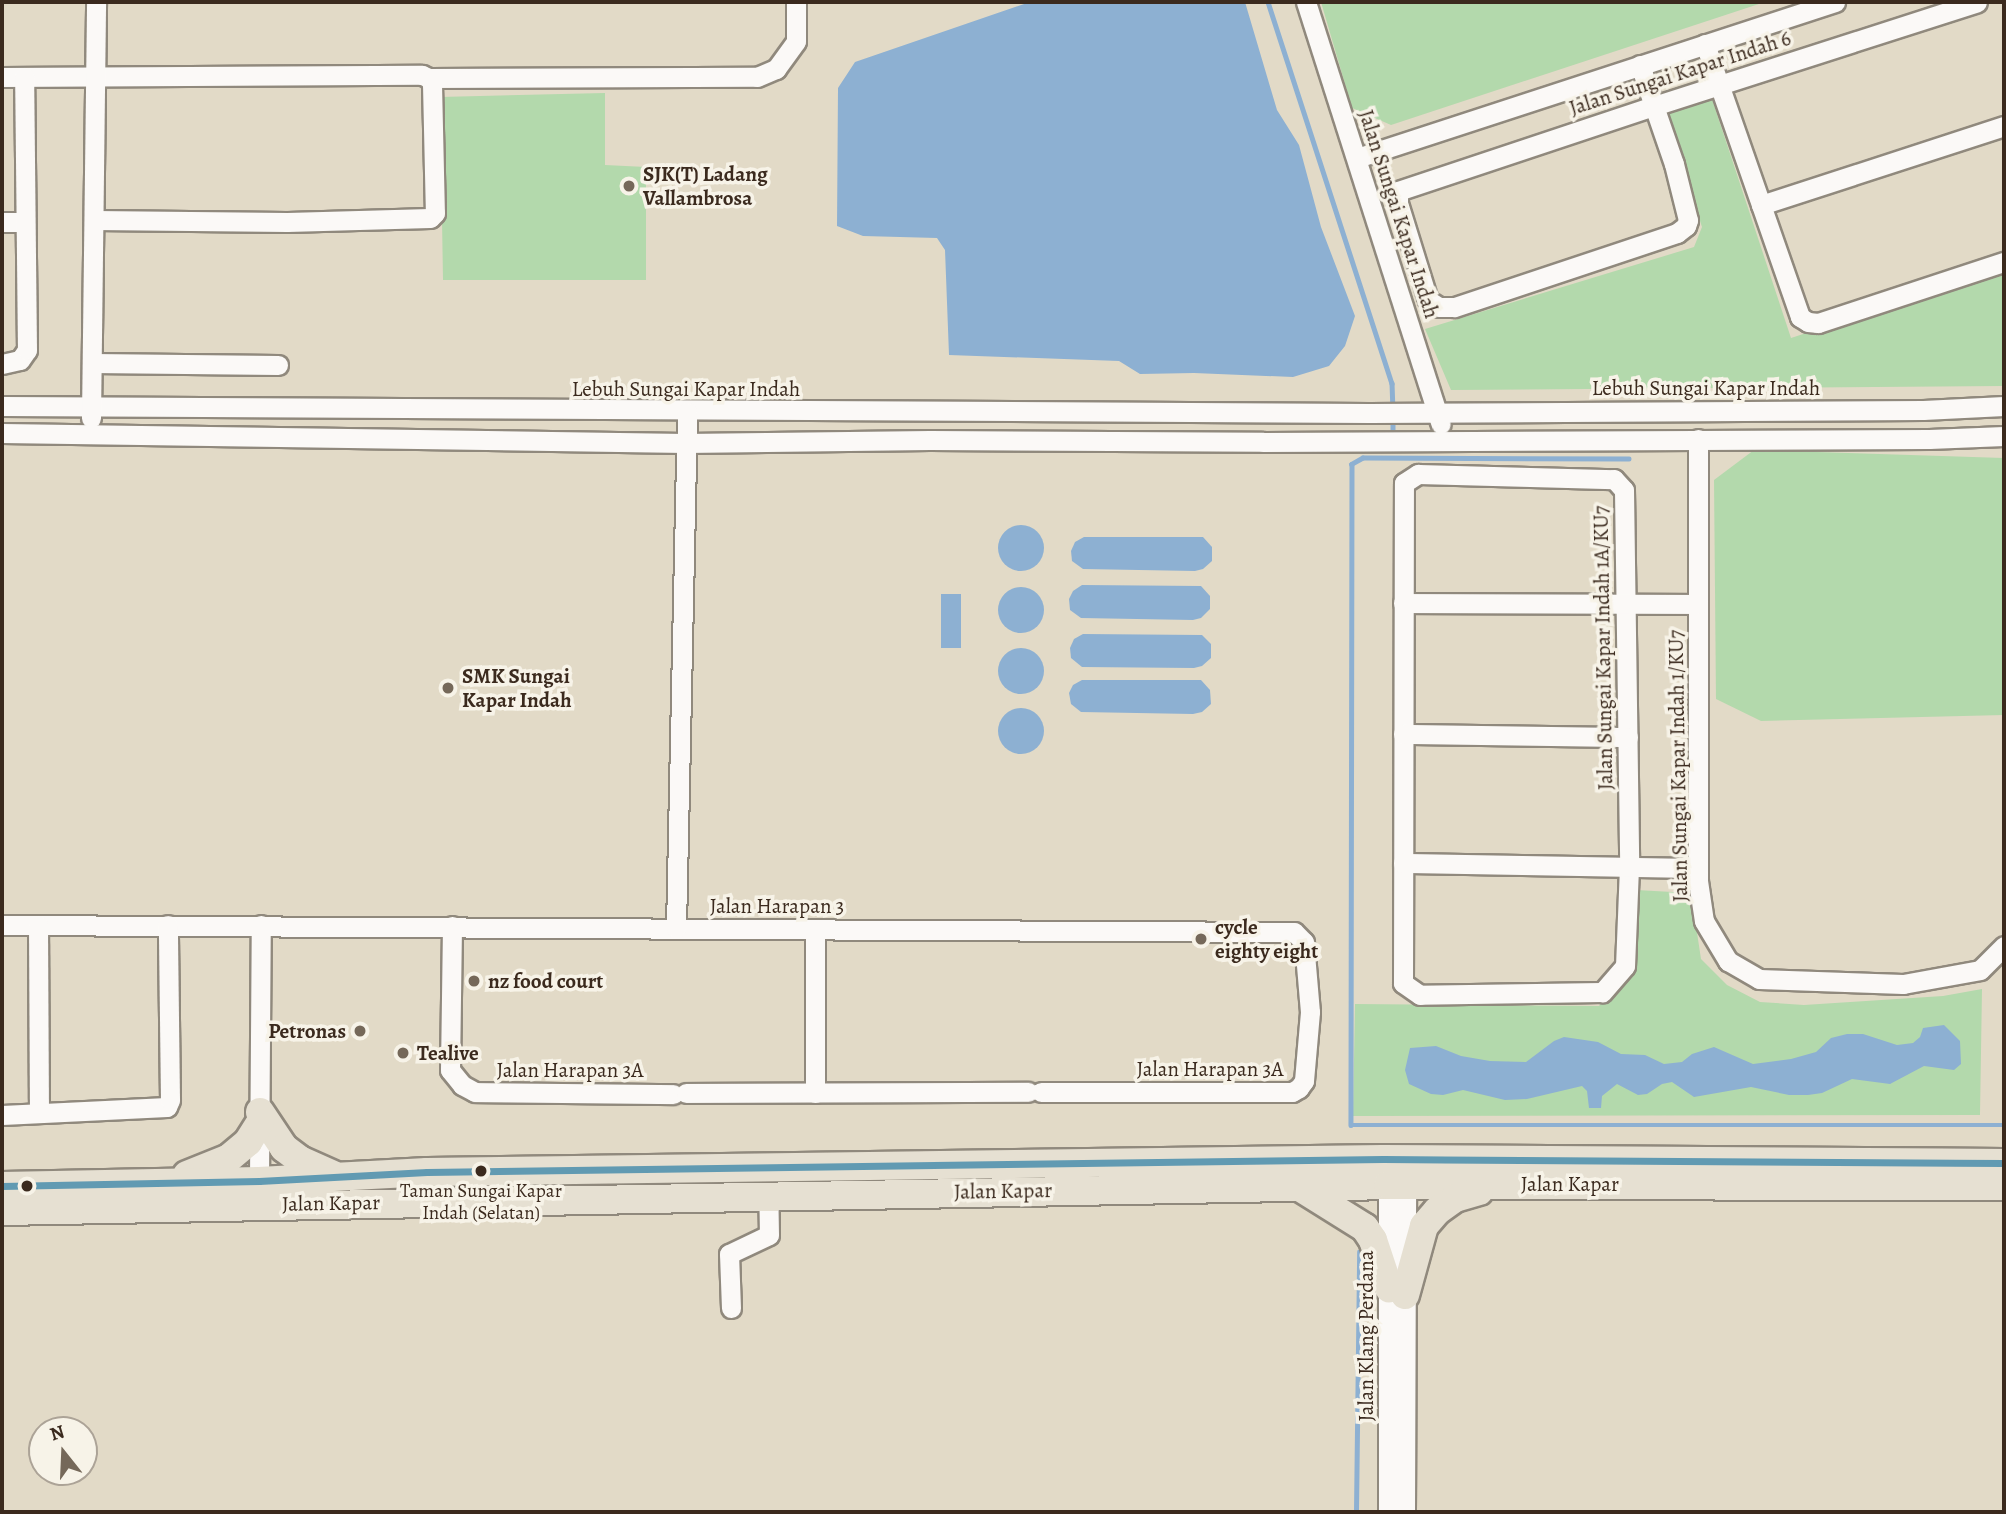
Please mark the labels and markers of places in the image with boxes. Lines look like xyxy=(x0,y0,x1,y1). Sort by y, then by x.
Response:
place label: SJK(T) Ladang Vallambrosa xyxy=(643,161,768,211)
marker: SJK(T) Ladang Vallambrosa xyxy=(621,178,637,194)
place label: SMK Sungai Kapar Indah xyxy=(462,663,572,713)
marker: SMK Sungai Kapar Indah xyxy=(440,680,456,696)
place label: cycle eighty eight xyxy=(1215,914,1318,964)
marker: cycle eighty eight xyxy=(1193,931,1209,947)
place label: nz food court xyxy=(488,968,603,994)
marker: nz food court xyxy=(466,973,482,989)
place label: Petronas xyxy=(268,1018,346,1044)
marker: Petronas xyxy=(352,1023,368,1039)
place label: Tealive xyxy=(417,1040,479,1066)
marker: Tealive xyxy=(395,1045,411,1061)
marker: Taman Sungai Kapar Indah (Selatan) xyxy=(474,1164,488,1178)
unlabelled marker xyxy=(20,1179,34,1193)
place label: Taman Sungai Kapar Indah (Selatan) xyxy=(400,1181,562,1225)

